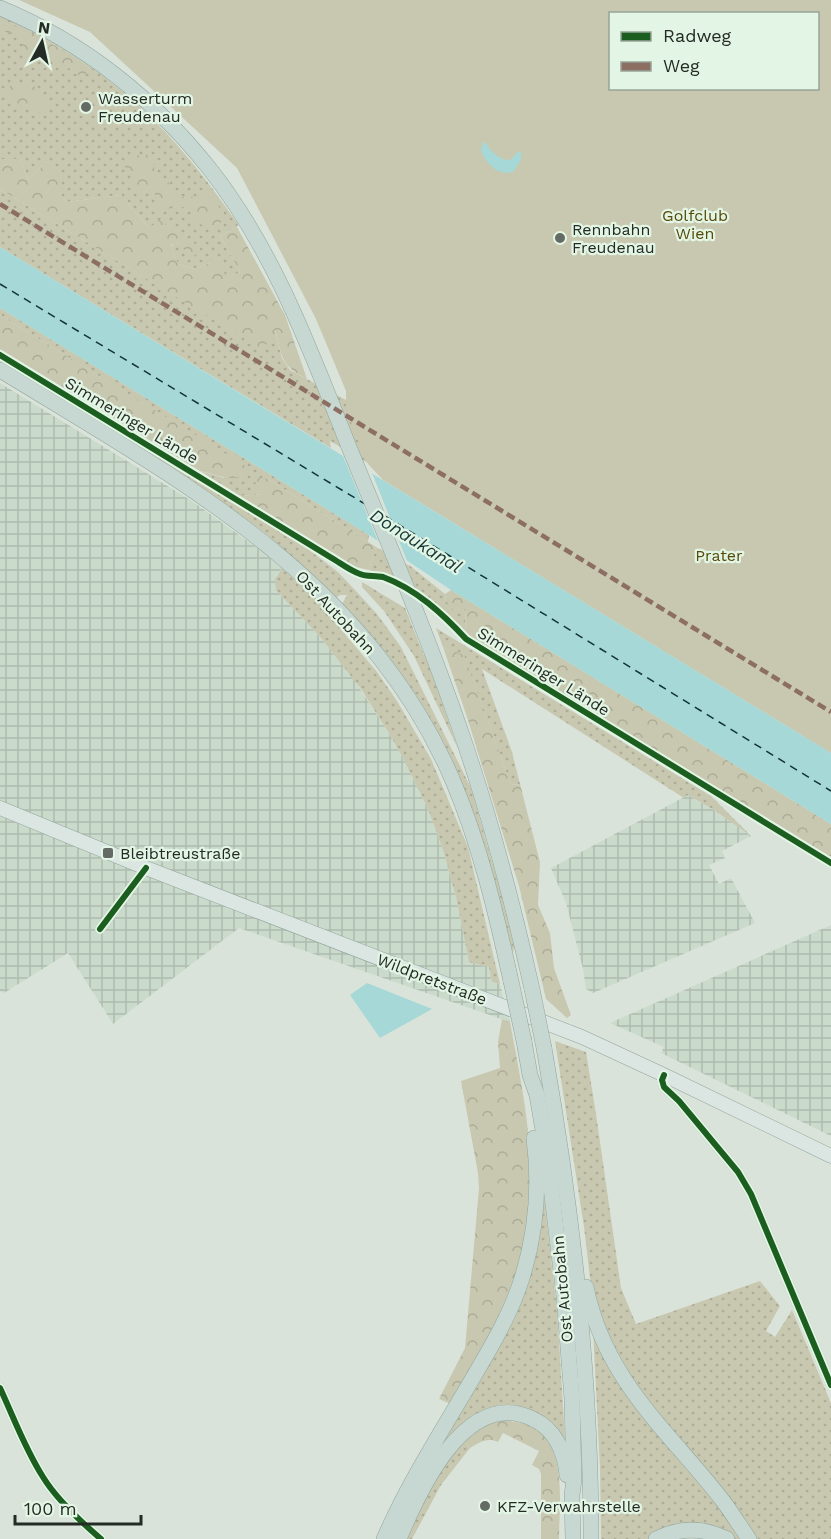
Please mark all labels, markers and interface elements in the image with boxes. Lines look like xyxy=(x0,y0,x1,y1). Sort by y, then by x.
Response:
north arrow xyxy=(12,12,72,72)
legend xyxy=(609,12,819,90)
text: N xyxy=(37,17,51,38)
text: Radweg xyxy=(663,25,732,46)
text: Weg xyxy=(663,55,700,76)
place label: Wasserturm Freudenau xyxy=(98,89,192,126)
marker: Wasserturm Freudenau xyxy=(79,100,93,114)
park label: Golfclub Wien xyxy=(662,206,728,243)
place label: Rennbahn Freudenau xyxy=(572,220,655,257)
marker: Rennbahn Freudenau xyxy=(553,231,567,245)
street label: Simmeringer Lände xyxy=(62,373,202,468)
water label: Donaukanal xyxy=(367,504,466,577)
park label: Prater xyxy=(695,546,743,565)
street label: Ost Autobahn xyxy=(292,567,379,658)
street label: Simmeringer Lände xyxy=(474,623,613,720)
place label: Bleibtreustraße xyxy=(120,844,240,863)
marker: Bleibtreustraße xyxy=(101,846,115,860)
street label: Wildpretstraße xyxy=(374,950,489,1009)
street label: Ost Autobahn xyxy=(548,1235,577,1343)
scale bar xyxy=(15,1488,141,1526)
place label: KFZ-Verwahrstelle xyxy=(497,1497,641,1516)
text: 100 m xyxy=(24,1498,77,1519)
marker: KFZ-Verwahrstelle xyxy=(478,1499,492,1513)

